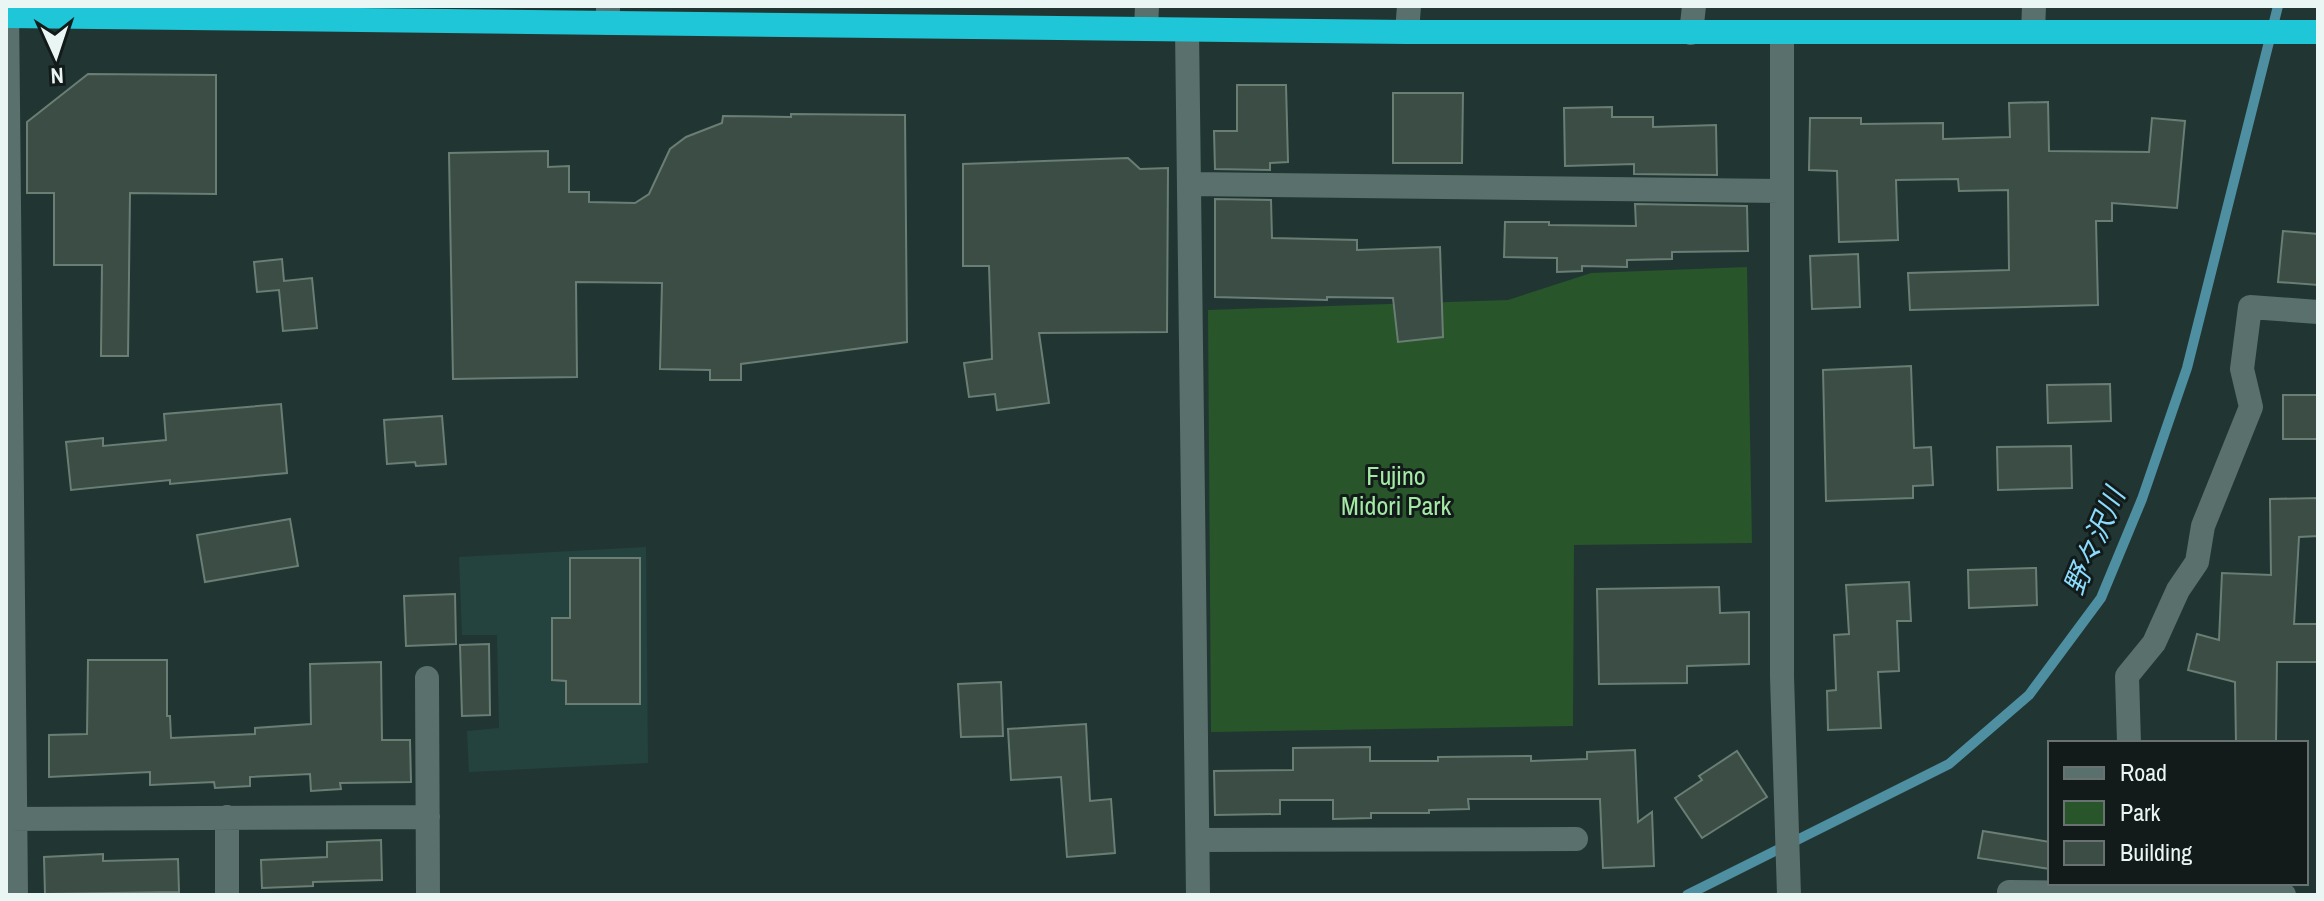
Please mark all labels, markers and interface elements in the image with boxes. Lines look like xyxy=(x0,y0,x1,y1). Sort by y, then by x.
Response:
north arrow xyxy=(16,16,96,96)
text: N xyxy=(50,61,64,91)
park label: Fujino Midori Park xyxy=(1341,458,1451,523)
water label: 野々沢川 xyxy=(2055,479,2135,600)
legend xyxy=(2048,741,2308,885)
text: Road xyxy=(2120,756,2167,788)
text: Park xyxy=(2120,796,2161,828)
text: Building xyxy=(2120,836,2192,868)

